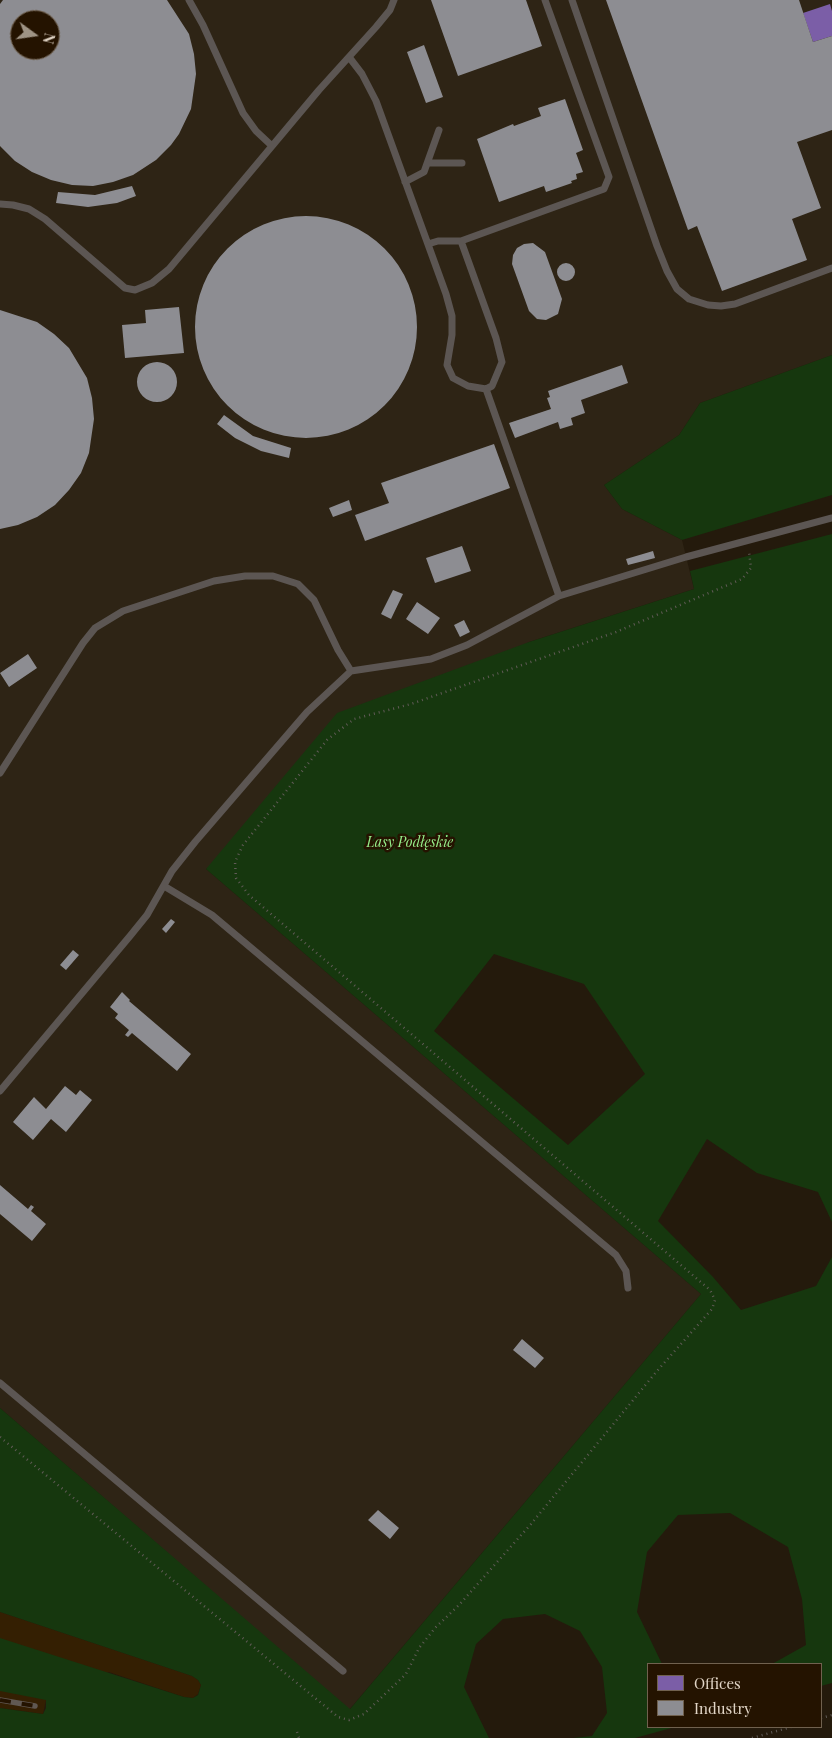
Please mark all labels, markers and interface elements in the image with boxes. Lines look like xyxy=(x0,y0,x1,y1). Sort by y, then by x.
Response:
north arrow xyxy=(10,10,60,60)
text: N xyxy=(39,31,60,46)
park label: Lasy Podłęskie xyxy=(367,835,453,851)
legend xyxy=(647,1663,822,1728)
text: Offices xyxy=(694,1673,741,1693)
text: Industry xyxy=(694,1698,752,1718)

